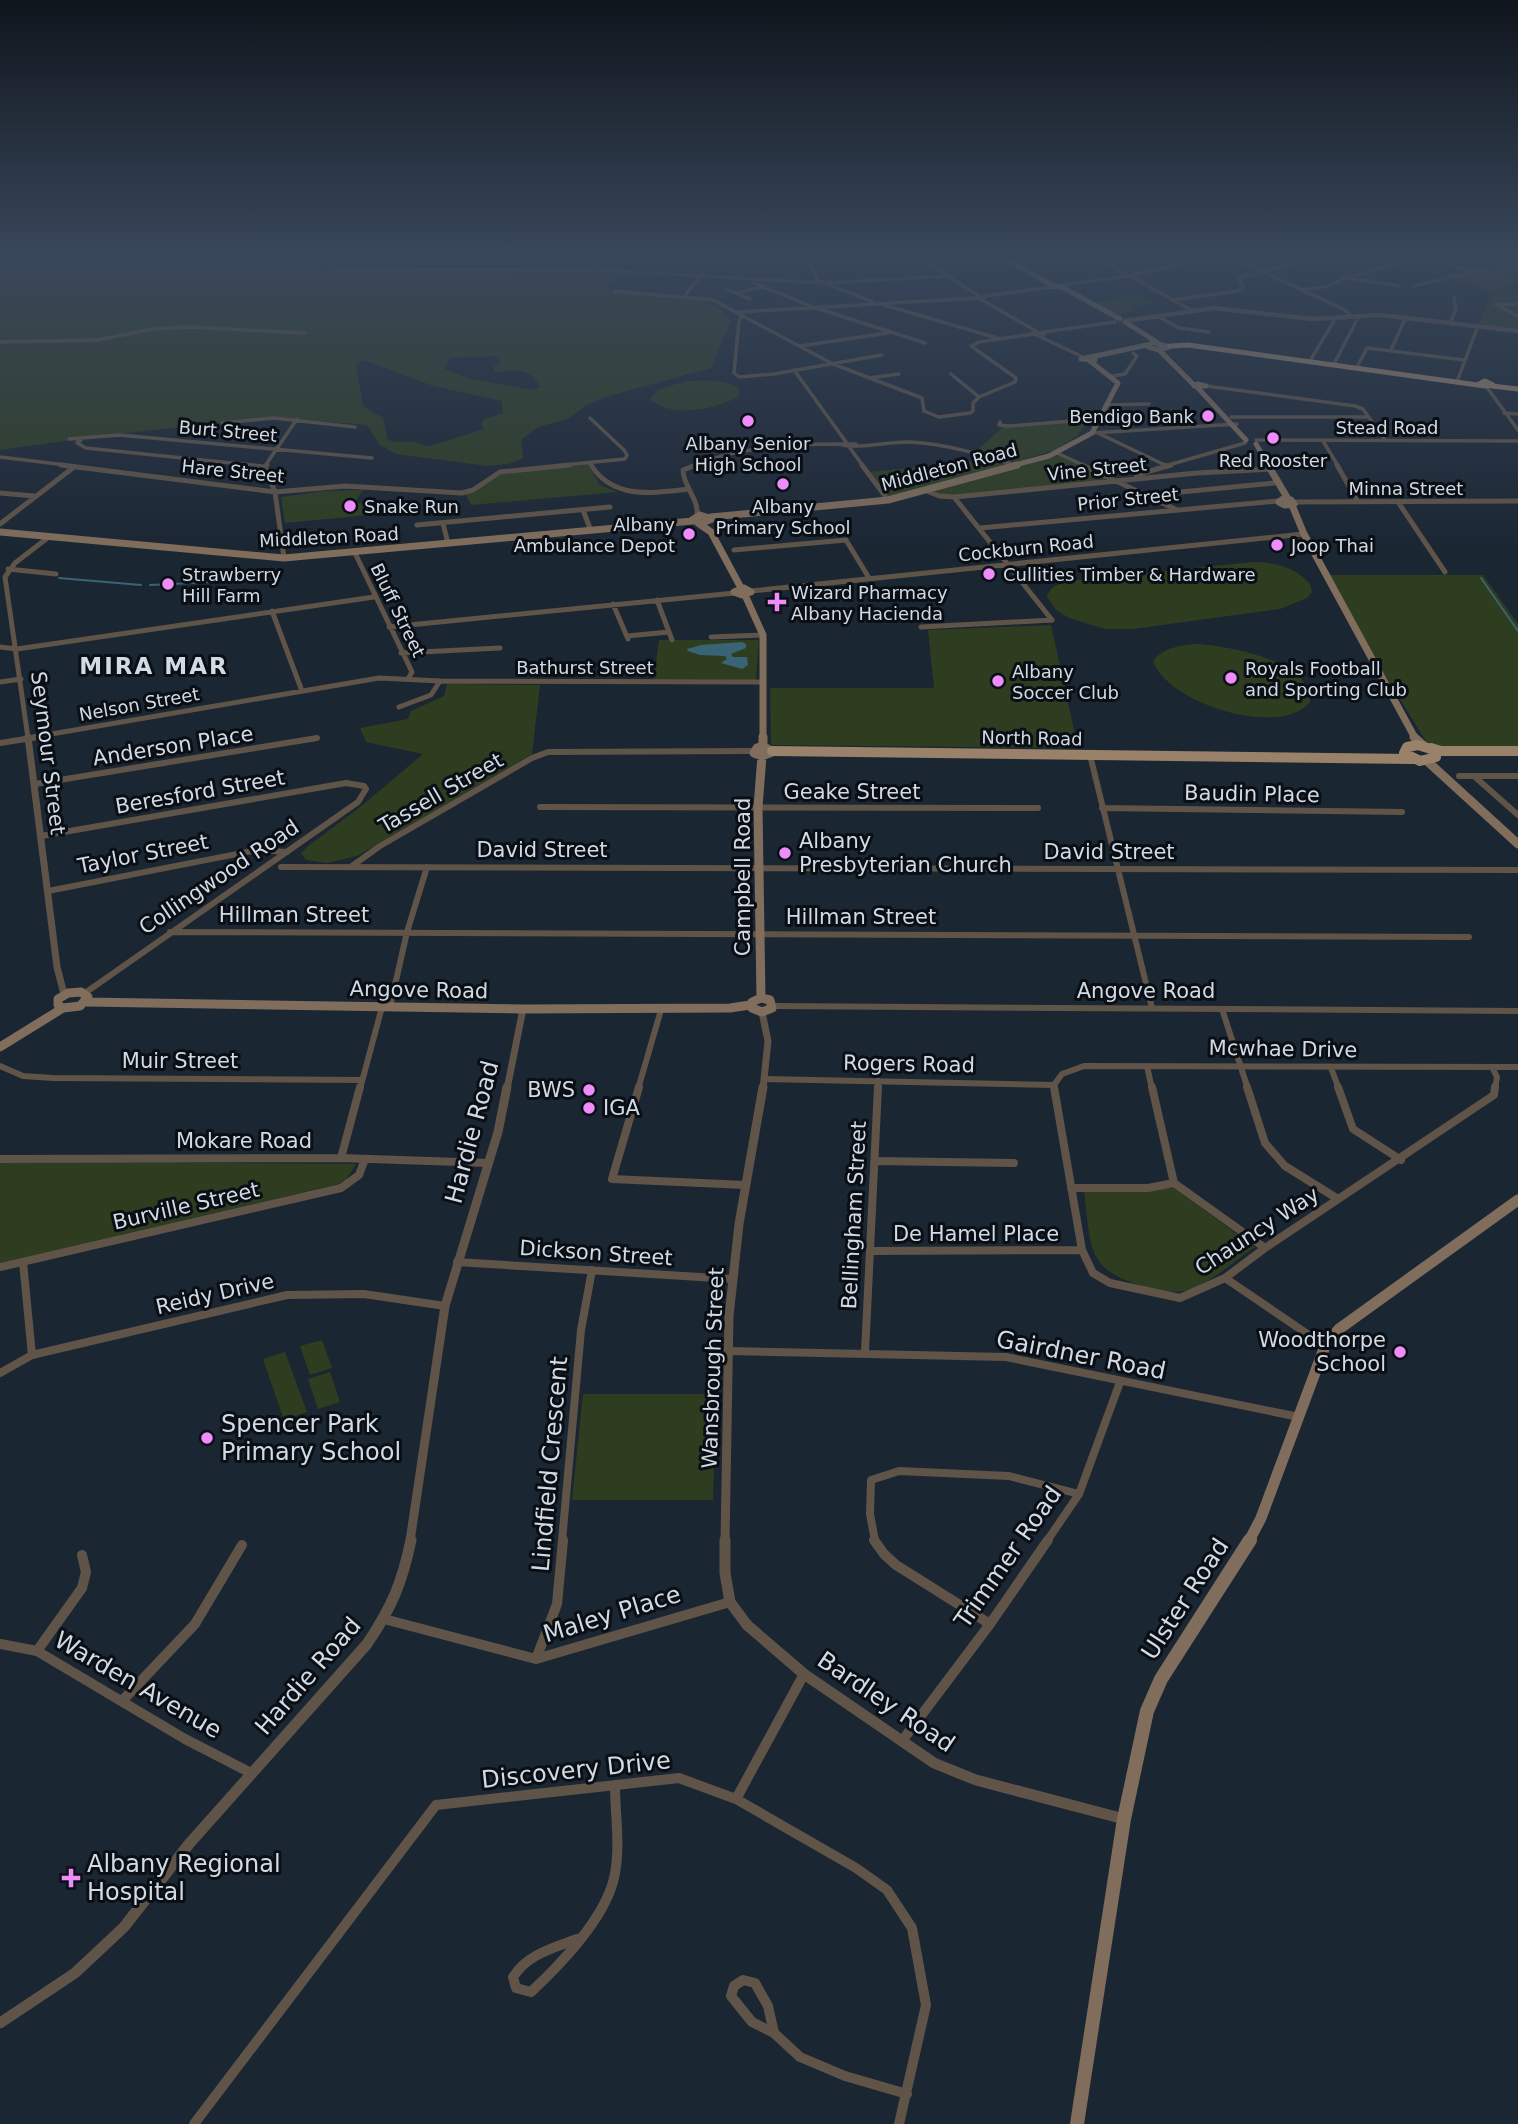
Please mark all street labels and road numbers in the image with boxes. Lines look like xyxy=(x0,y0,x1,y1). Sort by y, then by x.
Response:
street label: Burt Street xyxy=(178,416,278,446)
street label: Stead Road xyxy=(1336,417,1438,438)
street label: Middleton Road xyxy=(879,439,1019,495)
street label: Vine Street xyxy=(1046,453,1148,485)
street label: Hare Street xyxy=(181,455,285,487)
street label: Minna Street xyxy=(1349,478,1463,499)
street label: Prior Street xyxy=(1076,483,1180,515)
street label: Middleton Road xyxy=(259,523,399,551)
street label: Cockburn Road xyxy=(957,530,1095,566)
street label: Bluff Street xyxy=(366,560,430,660)
street label: Bathurst Street xyxy=(516,657,654,678)
street label: Seymour Street xyxy=(26,670,70,836)
street label: Nelson Street xyxy=(77,683,201,725)
street label: Anderson Place xyxy=(91,721,255,771)
street label: North Road xyxy=(981,727,1083,749)
street label: Tassell Street xyxy=(374,748,507,839)
street label: Beresford Street xyxy=(113,765,287,819)
street label: Geake Street xyxy=(784,780,920,804)
street label: Baudin Place xyxy=(1184,781,1320,807)
street label: Campbell Road xyxy=(731,798,755,956)
street label: Collingwood Road xyxy=(135,815,303,939)
street label: Taylor Street xyxy=(75,830,210,879)
street label: David Street xyxy=(476,838,608,862)
street label: David Street xyxy=(1043,840,1175,864)
street label: Hillman Street xyxy=(219,903,369,927)
street label: Hillman Street xyxy=(786,905,936,929)
street label: Angove Road xyxy=(350,977,488,1003)
street label: Angove Road xyxy=(1077,979,1215,1003)
street label: Mcwhae Drive xyxy=(1208,1036,1358,1062)
street label: Muir Street xyxy=(122,1049,238,1073)
street label: Rogers Road xyxy=(843,1051,975,1077)
street label: Hardie Road xyxy=(439,1058,505,1206)
street label: Bellingham Street xyxy=(837,1120,871,1310)
street label: Mokare Road xyxy=(176,1129,312,1153)
street label: Burville Street xyxy=(110,1177,262,1235)
street label: Chauncy Way xyxy=(1191,1182,1323,1280)
street label: De Hamel Place xyxy=(893,1222,1059,1246)
street label: Dickson Street xyxy=(519,1236,673,1270)
street label: Wansbrough Street xyxy=(697,1267,729,1469)
street label: Reidy Drive xyxy=(153,1269,277,1319)
street label: Gairdner Road xyxy=(994,1325,1168,1385)
street label: Lindfield Crescent xyxy=(527,1355,573,1573)
street label: Trimmer Road xyxy=(948,1481,1067,1634)
street label: Ulster Road xyxy=(1136,1533,1234,1665)
street label: Maley Place xyxy=(540,1580,684,1648)
street label: Hardie Road xyxy=(249,1611,367,1741)
street label: Warden Avenue xyxy=(49,1626,227,1744)
street label: Bardley Road xyxy=(812,1646,960,1758)
street label: Discovery Drive xyxy=(480,1746,672,1794)

